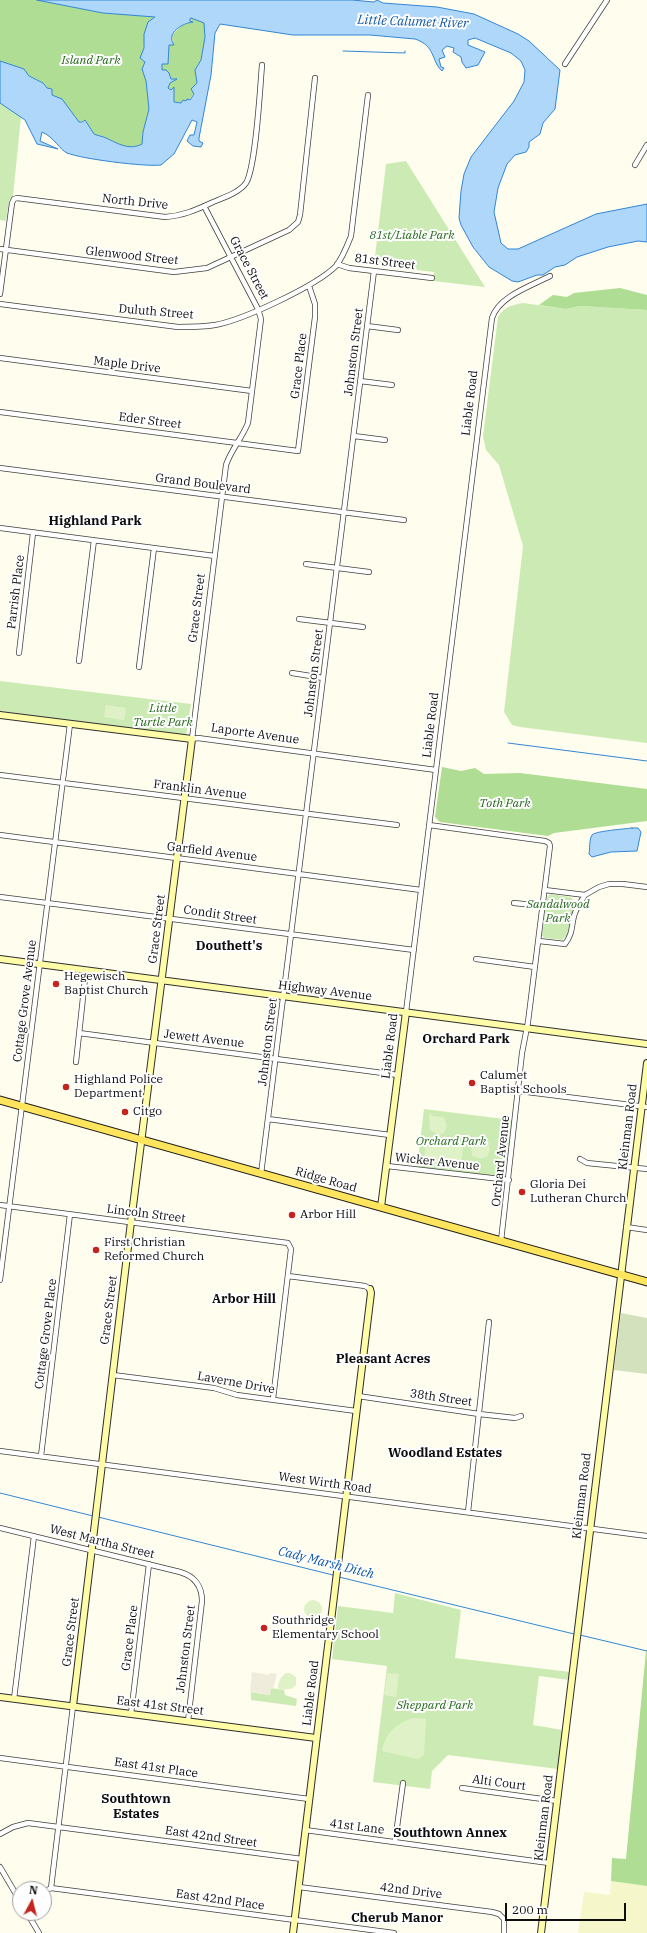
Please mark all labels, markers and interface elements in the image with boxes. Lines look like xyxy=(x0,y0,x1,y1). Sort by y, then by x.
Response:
water label: Little Calumet River xyxy=(357,12,469,32)
park label: Island Park xyxy=(62,54,120,68)
street label: North Drive xyxy=(101,191,169,213)
park label: 81st/Liable Park xyxy=(369,229,455,243)
street label: Grace Street xyxy=(226,234,272,302)
street label: Glenwood Street xyxy=(85,244,179,268)
street label: 81st Street xyxy=(354,251,416,273)
street label: Duluth Street xyxy=(118,302,194,322)
street label: Johnston Street xyxy=(341,307,367,397)
street label: Grace Place xyxy=(288,332,310,400)
street label: Maple Drive xyxy=(93,354,161,376)
street label: Liable Road xyxy=(459,369,481,437)
street label: Eder Street xyxy=(118,410,182,432)
street label: Grand Boulevard xyxy=(155,471,251,497)
district label: Highland Park xyxy=(49,513,141,529)
street label: Parrish Place xyxy=(4,554,28,630)
street label: Grace Street xyxy=(186,573,208,643)
street label: Johnston Street xyxy=(301,628,327,718)
street label: Liable Road xyxy=(420,691,442,759)
park label: Little Turtle Park xyxy=(133,702,193,730)
street label: Laporte Avenue xyxy=(210,721,300,747)
street label: Franklin Avenue xyxy=(153,777,247,803)
park label: Toth Park xyxy=(479,797,531,811)
street label: Garfield Avenue xyxy=(166,839,258,865)
street label: Grace Street xyxy=(146,894,168,964)
park label: Sandalwood Park xyxy=(526,898,590,926)
street label: Condit Street xyxy=(182,903,258,927)
district label: Douthett's xyxy=(196,938,262,954)
street label: Cottage Grove Avenue xyxy=(10,939,40,1063)
place label: Hegewisch Baptist Church xyxy=(64,970,148,998)
street label: Highway Avenue xyxy=(277,978,373,1004)
marker: Hegewisch Baptist Church xyxy=(51,979,61,989)
street label: Johnston Street xyxy=(255,997,281,1087)
street label: Liable Road xyxy=(379,1012,401,1080)
street label: Jewett Avenue xyxy=(163,1027,245,1051)
district label: Orchard Park xyxy=(422,1031,510,1047)
place label: Calumet Baptist Schools xyxy=(480,1069,567,1097)
place label: Highland Police Department xyxy=(74,1073,163,1101)
marker: Calumet Baptist Schools xyxy=(467,1078,477,1088)
marker: Highland Police Department xyxy=(61,1082,71,1092)
street label: Kleinman Road xyxy=(616,1083,640,1171)
place label: Citgo xyxy=(133,1105,162,1119)
marker: Citgo xyxy=(120,1107,130,1117)
street label: Orchard Avenue xyxy=(489,1115,513,1207)
park label: Orchard Park xyxy=(416,1135,486,1149)
street label: Wicker Avenue xyxy=(394,1150,480,1174)
street label: Ridge Road xyxy=(294,1164,358,1196)
place label: Gloria Dei Lutheran Church xyxy=(530,1178,627,1206)
marker: Gloria Dei Lutheran Church xyxy=(517,1187,527,1197)
street label: Lincoln Street xyxy=(106,1202,186,1226)
place label: Arbor Hill xyxy=(300,1208,356,1222)
marker: Arbor Hill xyxy=(287,1210,297,1220)
place label: First Christian Reformed Church xyxy=(104,1236,204,1264)
marker: First Christian Reformed Church xyxy=(91,1245,101,1255)
street label: Grace Street xyxy=(98,1275,120,1345)
street label: Cottage Grove Place xyxy=(32,1278,60,1390)
district label: Arbor Hill xyxy=(212,1291,276,1307)
district label: Pleasant Acres xyxy=(336,1351,430,1367)
street label: Laverne Drive xyxy=(196,1369,276,1397)
street label: 38th Street xyxy=(409,1387,473,1409)
district label: Woodland Estates xyxy=(388,1445,502,1461)
street label: Kleinman Road xyxy=(570,1452,594,1540)
street label: West Wirth Road xyxy=(277,1469,373,1497)
street label: West Martha Street xyxy=(48,1522,156,1562)
water label: Cady Marsh Ditch xyxy=(277,1544,375,1582)
street label: Grace Street xyxy=(60,1597,82,1667)
street label: Grace Place xyxy=(119,1604,141,1672)
street label: Johnston Street xyxy=(173,1604,199,1694)
place label: Southridge Elementary School xyxy=(272,1614,379,1642)
marker: Southridge Elementary School xyxy=(259,1623,269,1633)
street label: Liable Road xyxy=(300,1659,322,1727)
street label: East 41st Street xyxy=(115,1693,205,1719)
park label: Sheppard Park xyxy=(397,1699,473,1713)
street label: East 41st Place xyxy=(113,1755,199,1781)
street label: Alti Court xyxy=(471,1772,527,1794)
street label: Kleinman Road xyxy=(532,1774,556,1862)
district label: Southtown Estates xyxy=(101,1791,171,1822)
street label: 41st Lane xyxy=(329,1817,385,1837)
street label: East 42nd Street xyxy=(164,1823,258,1851)
district label: Southtown Annex xyxy=(393,1825,507,1841)
street label: 42nd Drive xyxy=(379,1880,443,1902)
north arrow xyxy=(12,1881,52,1921)
text: N xyxy=(28,1883,39,1898)
street label: East 42nd Place xyxy=(175,1887,265,1913)
scale bar xyxy=(507,1895,628,1921)
text: 200 m xyxy=(512,1902,548,1917)
district label: Cherub Manor xyxy=(351,1910,443,1926)

